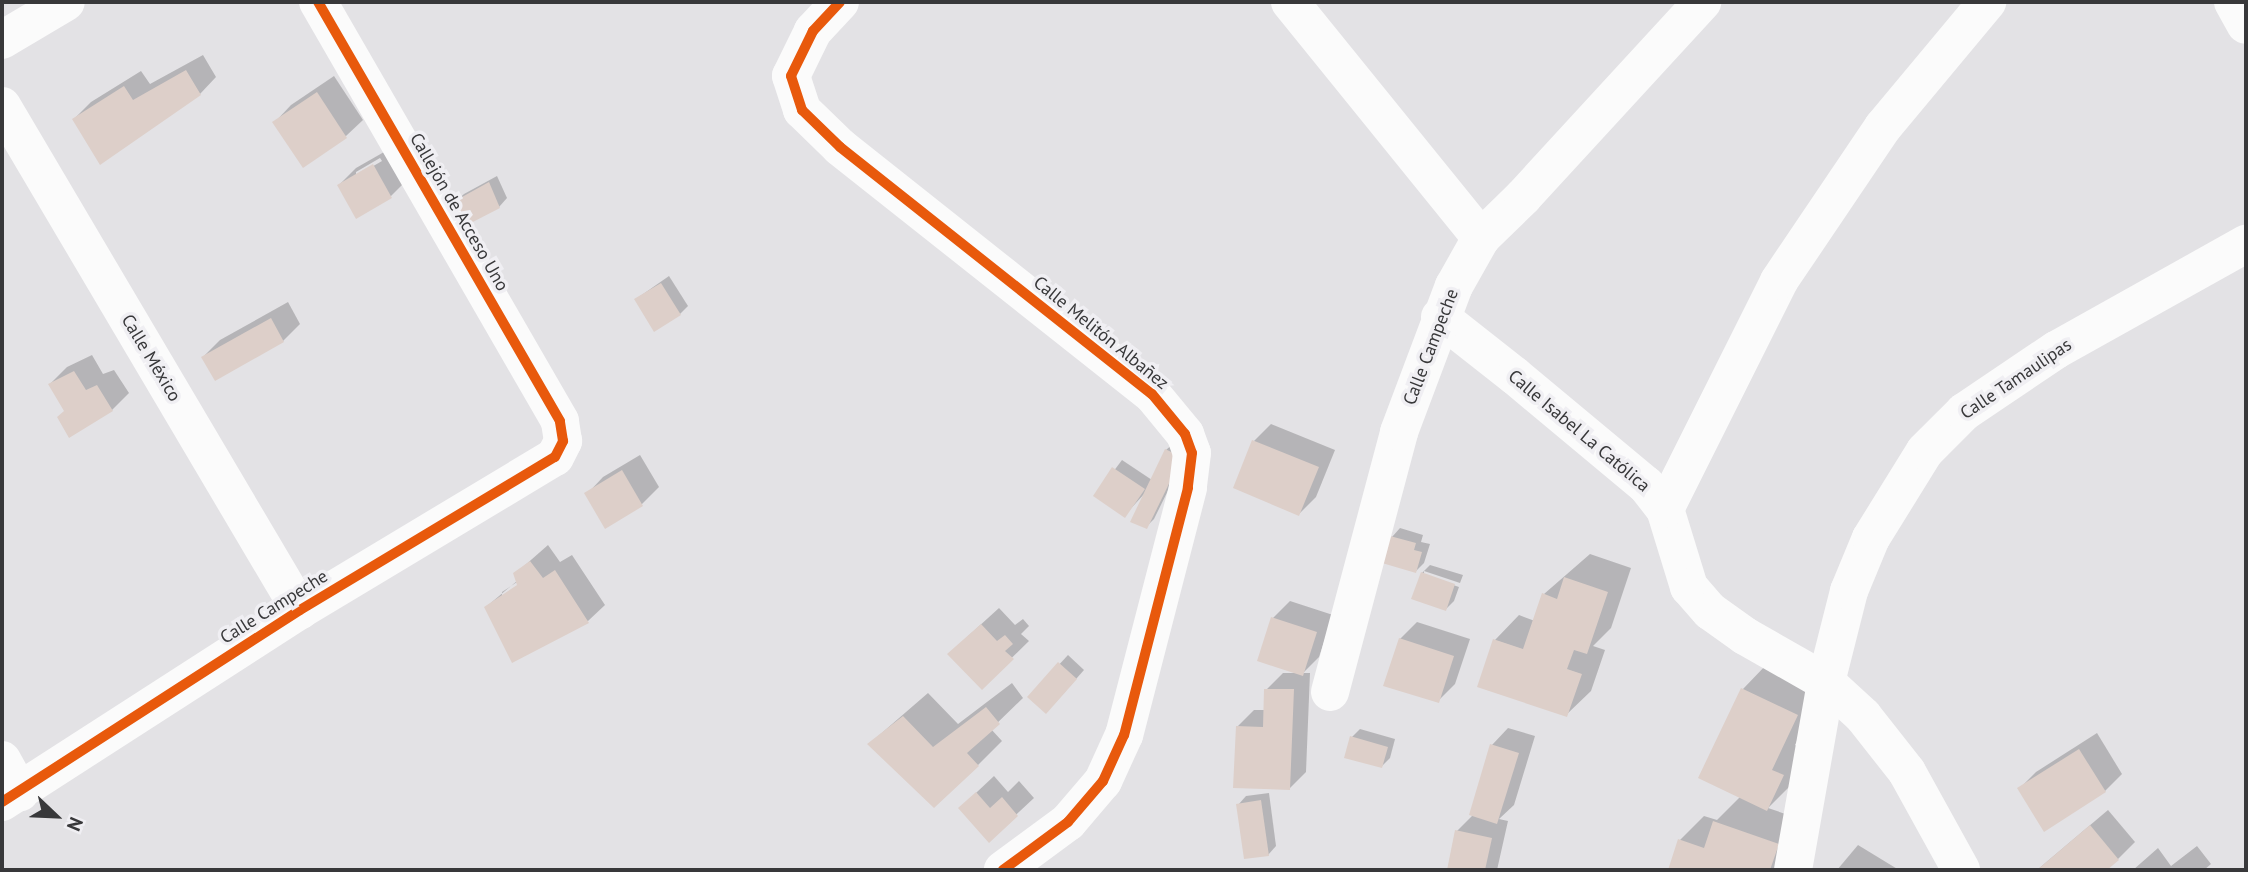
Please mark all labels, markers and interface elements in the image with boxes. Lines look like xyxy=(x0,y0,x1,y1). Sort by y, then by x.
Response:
street label: Callejón de Acceso Uno xyxy=(405,129,513,295)
street label: Calle Melitón Albañez xyxy=(1029,272,1173,394)
street label: Calle Campeche xyxy=(1399,286,1463,408)
street label: Calle México xyxy=(117,311,185,405)
street label: Calle Tamaulipas xyxy=(1956,334,2076,424)
street label: Calle Isabel La Católica xyxy=(1504,365,1654,497)
street label: Calle Campeche xyxy=(216,565,332,649)
north arrow xyxy=(21,781,91,851)
text: N xyxy=(62,814,89,835)

